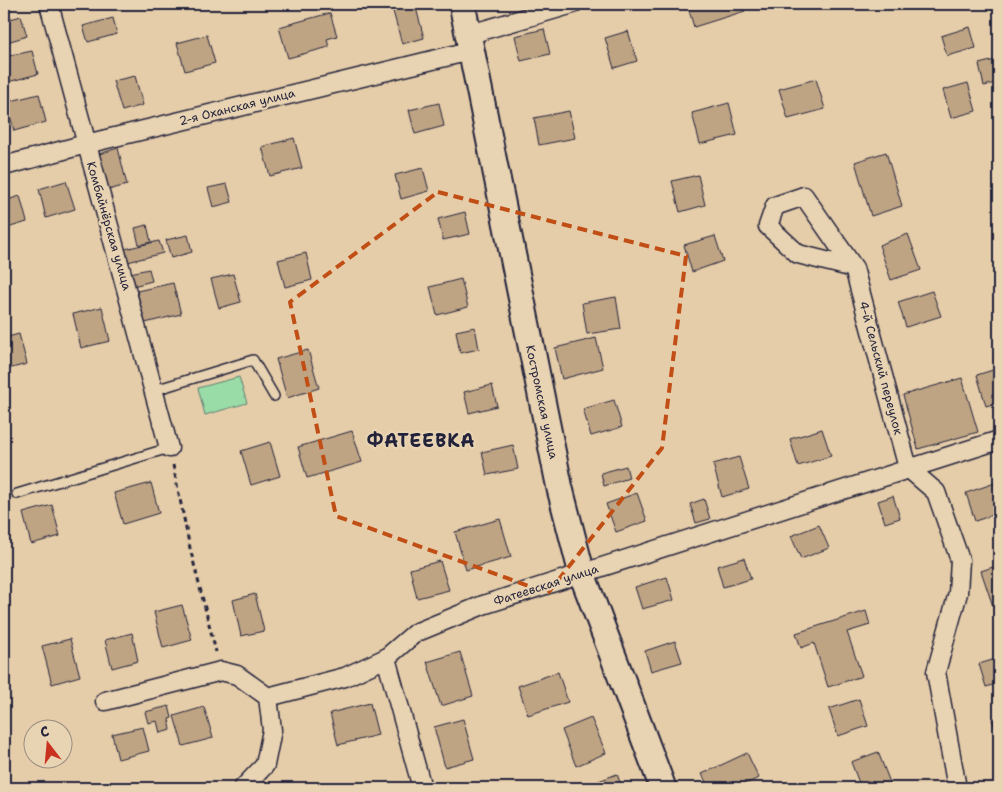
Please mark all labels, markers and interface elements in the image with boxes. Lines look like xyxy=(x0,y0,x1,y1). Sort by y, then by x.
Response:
street label: 2-я Оханская улица xyxy=(177,85,297,129)
street label: Комбайнёрская улица xyxy=(83,160,135,293)
street label: 4-й Сельский переулок xyxy=(855,299,907,437)
street label: Костромская улица xyxy=(522,344,562,461)
district label: ФАТЕЕВКА xyxy=(367,429,475,453)
street label: Фатеевская улица xyxy=(492,560,601,609)
north arrow xyxy=(22,720,72,770)
text: С xyxy=(38,722,51,741)

